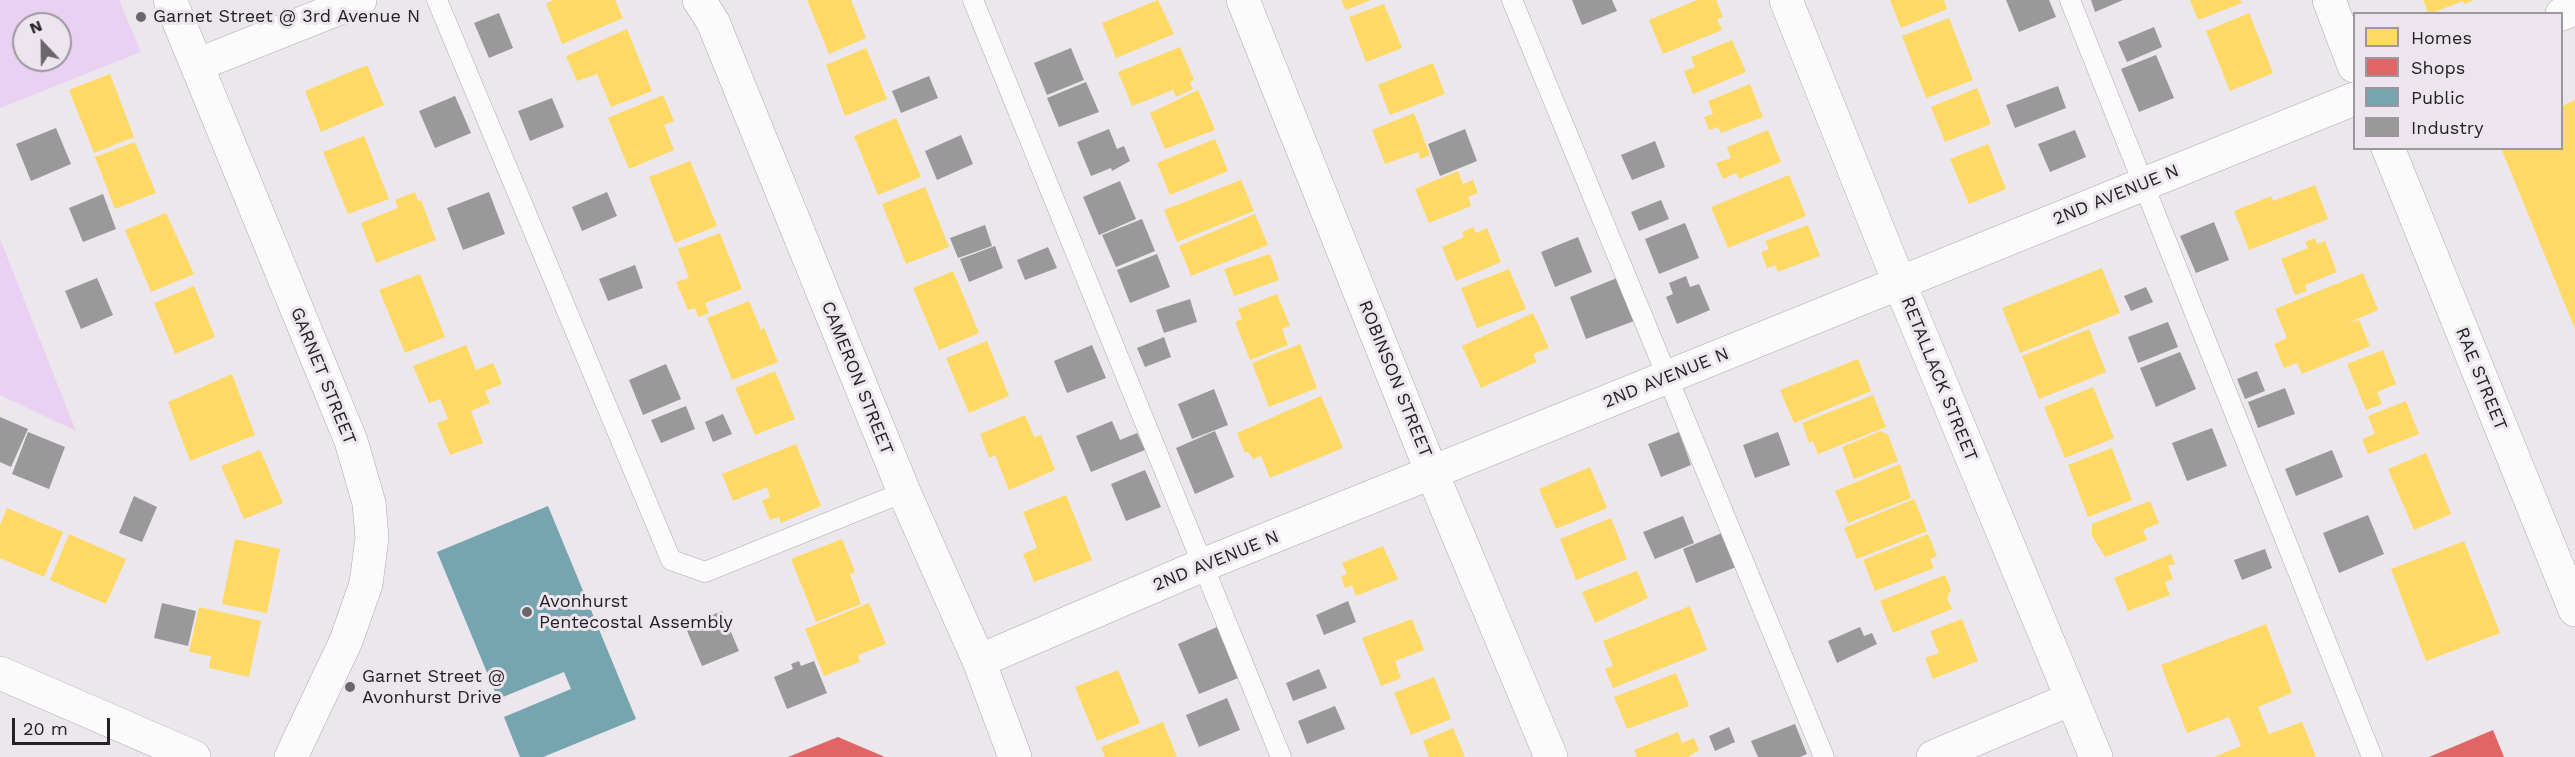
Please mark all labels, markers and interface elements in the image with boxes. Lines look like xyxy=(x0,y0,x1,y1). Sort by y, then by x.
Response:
place label: Garnet Street @ 3rd Avenue N xyxy=(153,6,420,28)
marker: Garnet Street @ 3rd Avenue N xyxy=(134,10,148,24)
north arrow xyxy=(12,12,72,72)
legend xyxy=(2353,12,2563,150)
text: N xyxy=(27,16,45,38)
text: Homes xyxy=(2411,27,2472,48)
text: Shops xyxy=(2411,57,2465,78)
text: Public xyxy=(2411,87,2465,108)
text: Industry xyxy=(2411,117,2483,138)
street label: 2ND AVENUE N xyxy=(2050,160,2182,230)
street label: RETALLACK STREET xyxy=(1896,294,1982,464)
street label: ROBINSON STREET xyxy=(1354,297,1436,461)
street label: CAMERON STREET xyxy=(816,298,898,458)
street label: GARNET STREET xyxy=(286,304,360,448)
street label: RAE STREET xyxy=(2451,324,2511,434)
street label: 2ND AVENUE N xyxy=(1600,343,1732,413)
street label: 2ND AVENUE N xyxy=(1150,526,1282,596)
place label: Avonhurst Pentecostal Assembly xyxy=(539,591,733,634)
marker: Avonhurst Pentecostal Assembly xyxy=(520,605,534,619)
place label: Garnet Street @ Avonhurst Drive xyxy=(362,666,505,708)
marker: Garnet Street @ Avonhurst Drive xyxy=(343,680,357,694)
scale bar xyxy=(15,706,112,744)
text: 20 m xyxy=(23,718,68,739)

